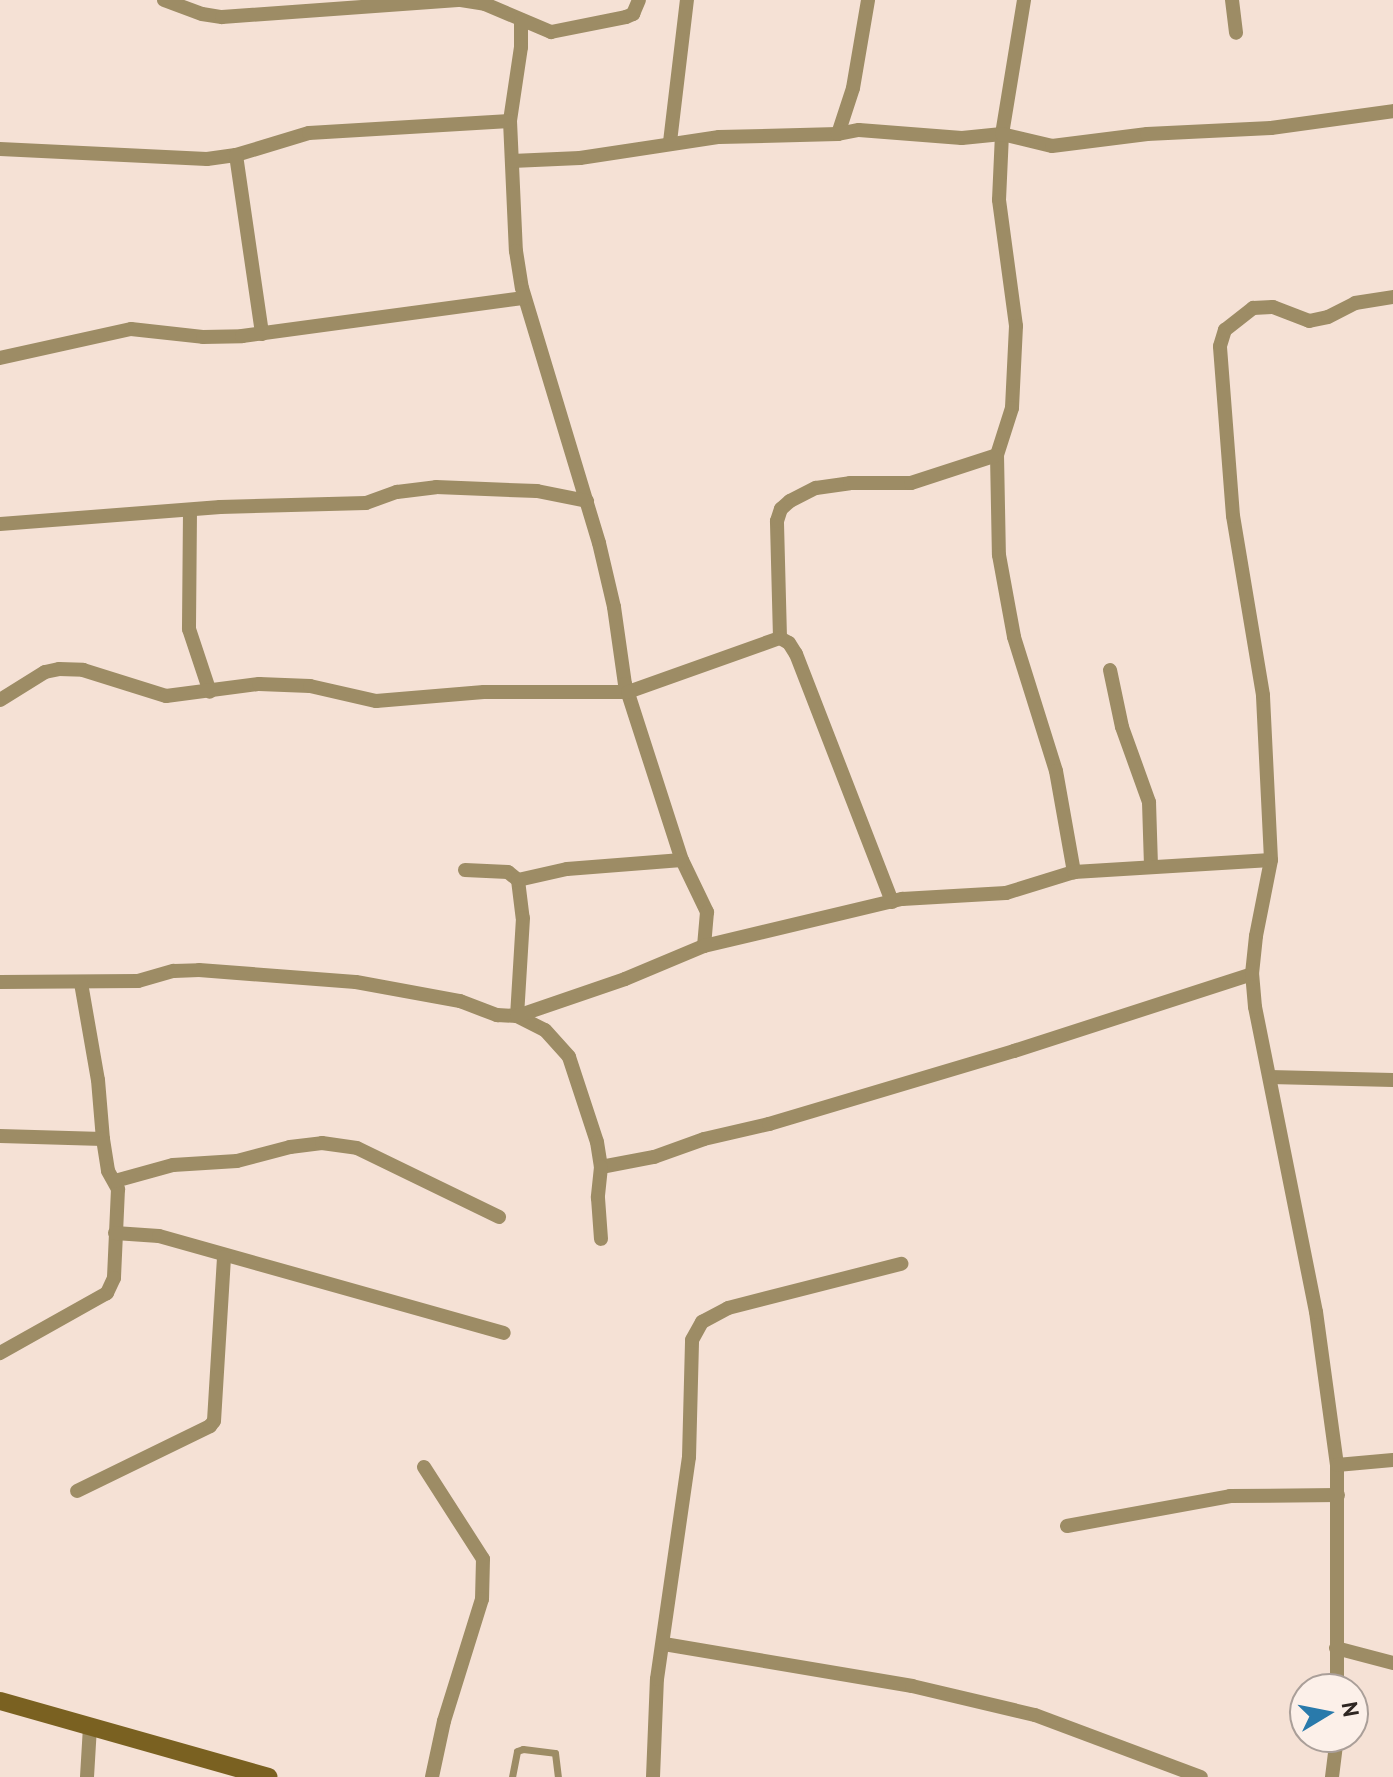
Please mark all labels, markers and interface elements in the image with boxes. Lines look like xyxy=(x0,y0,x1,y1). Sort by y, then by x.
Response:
north arrow xyxy=(1289,1673,1369,1753)
text: N xyxy=(1336,1700,1366,1719)

